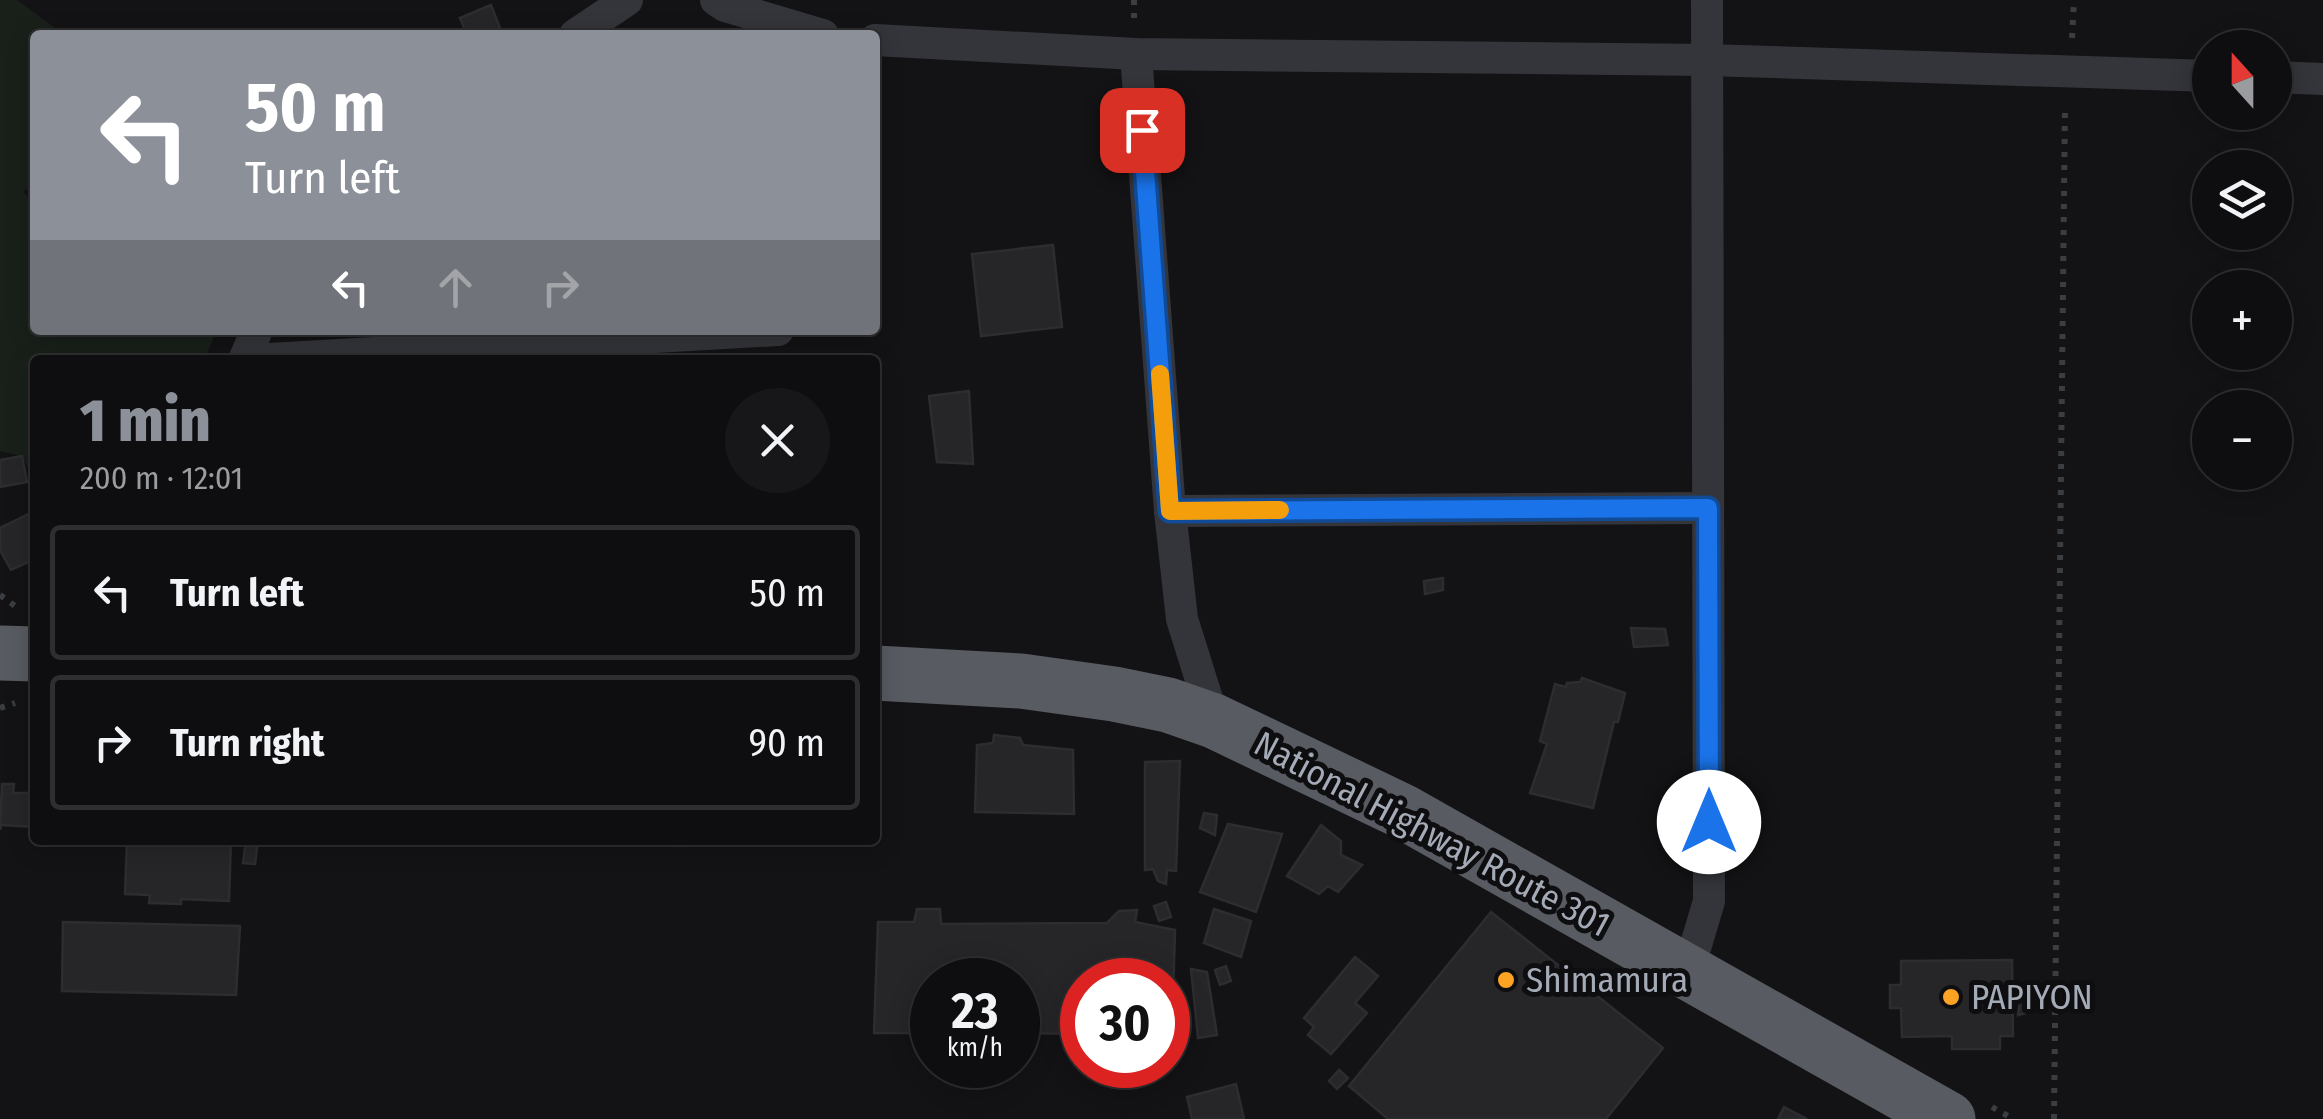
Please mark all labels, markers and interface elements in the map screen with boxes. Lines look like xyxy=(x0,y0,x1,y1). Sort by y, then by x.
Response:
north arrow xyxy=(2192,30,2292,130)
map controls xyxy=(2192,30,2292,490)
text: 50 m xyxy=(245,66,386,150)
icon: left xyxy=(80,70,210,200)
pin xyxy=(1100,88,1185,173)
icon: arrive xyxy=(1115,103,1170,158)
button: layers xyxy=(2192,150,2292,250)
text: Turn left xyxy=(245,151,400,205)
icon: left xyxy=(323,260,378,315)
icon: ahead xyxy=(428,260,483,315)
icon: right xyxy=(533,260,588,315)
button: + xyxy=(2192,270,2292,370)
text: 1 min xyxy=(80,385,211,457)
button: close xyxy=(725,388,830,493)
button: − xyxy=(2192,390,2292,490)
text: 200 m · 12:01 xyxy=(80,459,243,497)
icon: left xyxy=(85,565,140,620)
text: Turn left xyxy=(170,570,304,616)
text: 50 m xyxy=(750,570,825,616)
icon: right xyxy=(85,715,140,770)
text: Turn right xyxy=(170,720,324,766)
text: 90 m xyxy=(749,720,825,766)
street label: National Highway Route 301 xyxy=(1247,722,1617,946)
position arrow xyxy=(1657,770,1761,874)
speed limit sign: 30 xyxy=(1060,958,1190,1088)
place label: Shimamura xyxy=(1526,959,1688,1001)
marker: Shimamura xyxy=(1495,969,1517,991)
place label: PAPIYON xyxy=(1971,976,2093,1018)
text: 23 xyxy=(952,981,998,1041)
marker: PAPIYON xyxy=(1940,986,1962,1008)
text: km/h xyxy=(947,1033,1003,1063)

